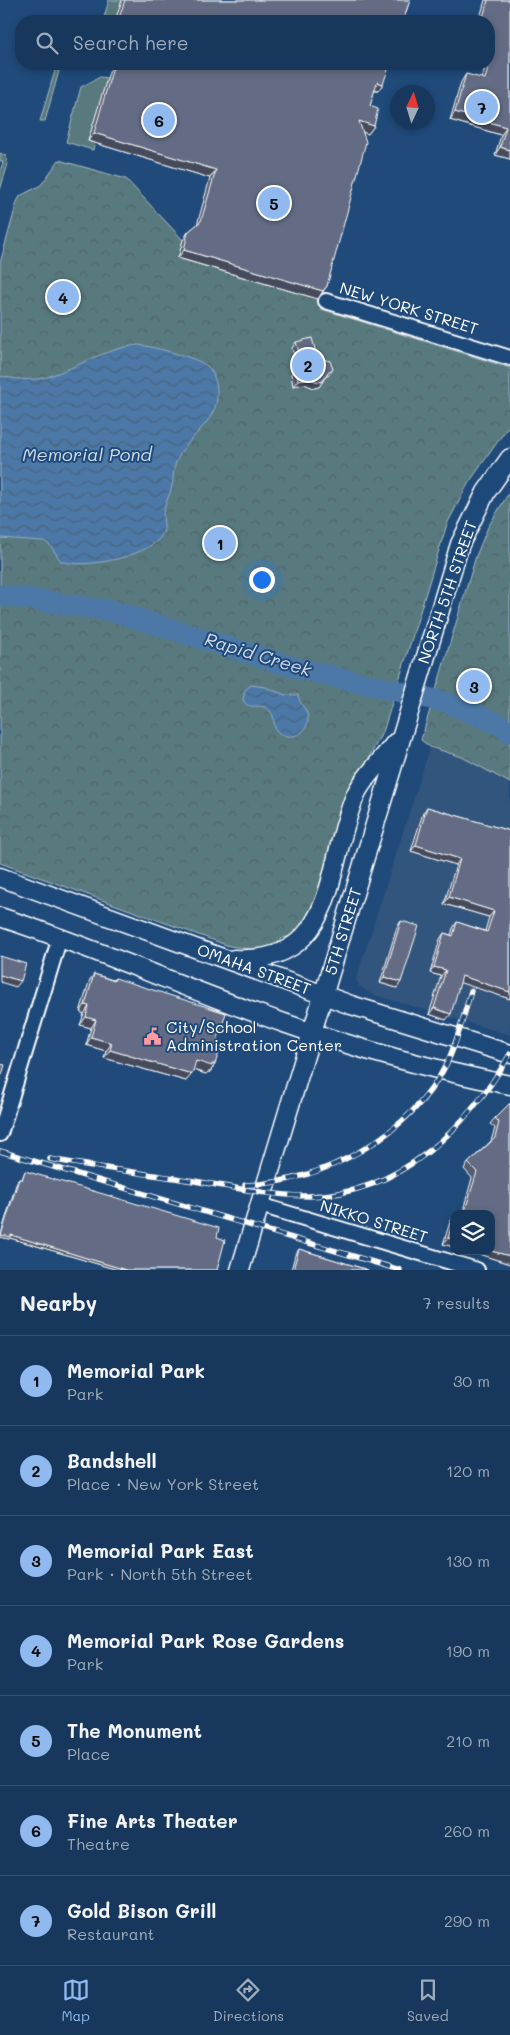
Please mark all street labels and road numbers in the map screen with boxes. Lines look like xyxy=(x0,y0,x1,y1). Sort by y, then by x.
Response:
street label: NEW YORK STREET xyxy=(337,276,481,339)
street label: NORTH 5TH STREET xyxy=(412,517,481,666)
street label: 5TH STREET xyxy=(319,885,366,977)
street label: OMAHA STREET xyxy=(194,938,314,999)
street label: NIKKO STREET xyxy=(318,1194,431,1247)

